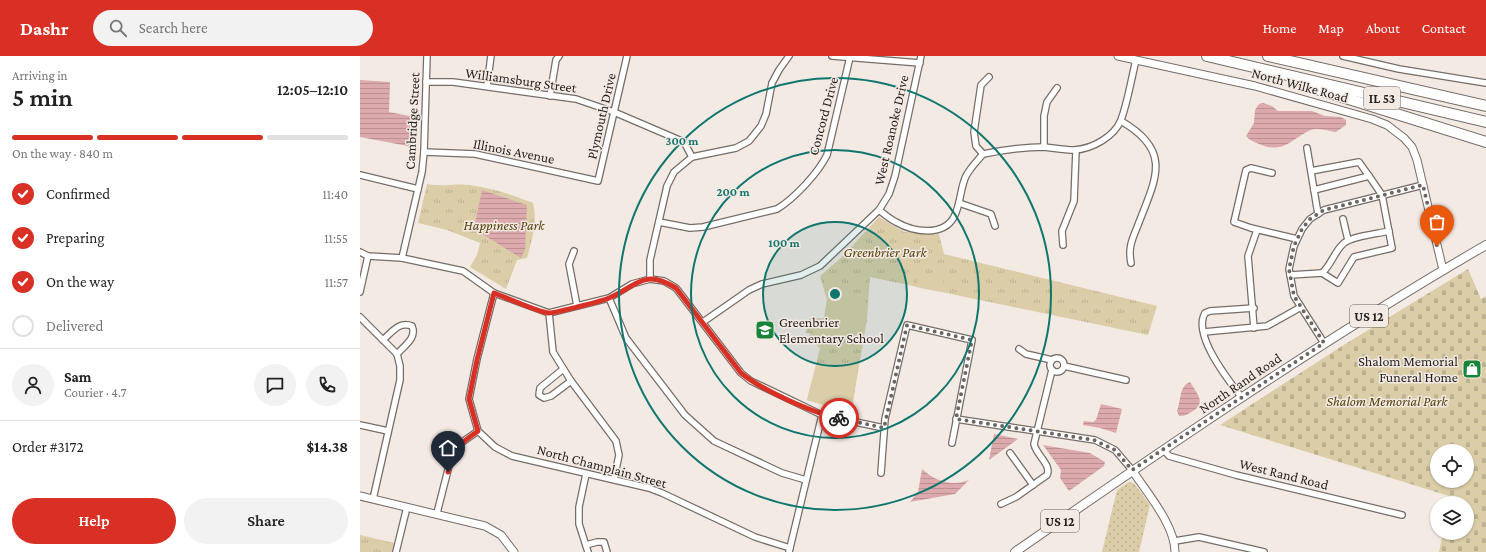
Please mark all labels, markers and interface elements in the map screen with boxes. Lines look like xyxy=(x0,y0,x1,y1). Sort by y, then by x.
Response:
search box xyxy=(93,10,373,46)
icon: search xyxy=(107,17,129,39)
text: Dashr xyxy=(20,18,69,39)
text: Search here xyxy=(139,20,207,36)
text: Home xyxy=(1263,20,1296,36)
text: Map xyxy=(1318,20,1344,36)
text: About xyxy=(1366,20,1400,36)
text: Contact xyxy=(1422,20,1466,36)
street label: Williamsburg Street xyxy=(464,64,578,96)
street label: North Wilke Road xyxy=(1250,64,1351,106)
text: Arriving in xyxy=(12,68,68,83)
street label: Plymouth Drive xyxy=(583,71,619,161)
street label: Cambridge Street xyxy=(401,72,423,170)
street label: West Roanoke Drive xyxy=(871,73,911,187)
street label: Concord Drive xyxy=(805,75,841,157)
text: 12:05–12:10 xyxy=(277,82,348,98)
text: 5 min xyxy=(12,83,73,112)
road number: IL 53 xyxy=(1364,87,1400,109)
text: 300 m xyxy=(666,134,699,148)
street label: Illinois Avenue xyxy=(472,135,556,167)
text: On the way · 840 m xyxy=(12,146,113,161)
icon: check xyxy=(12,183,34,205)
text: 200 m xyxy=(716,185,750,199)
text: Confirmed xyxy=(46,186,110,202)
text: 11:40 xyxy=(322,187,348,202)
pin xyxy=(1420,205,1454,246)
icon: bag xyxy=(1426,211,1448,233)
park label: Happiness Park xyxy=(464,217,545,233)
icon: check xyxy=(12,227,34,249)
text: Preparing xyxy=(46,230,105,246)
text: 11:55 xyxy=(324,231,348,246)
text: 100 m xyxy=(768,236,801,250)
park label: Greenbrier Park xyxy=(843,244,927,260)
icon: check xyxy=(12,271,34,293)
text: On the way xyxy=(46,274,114,290)
text: 11:57 xyxy=(325,275,348,290)
centre of rings xyxy=(828,287,842,301)
road number: US 12 xyxy=(1350,305,1388,327)
place label: Greenbrier Elementary School xyxy=(779,314,884,346)
text: Delivered xyxy=(46,318,103,334)
school or university icon: Greenbrier Elementary School xyxy=(754,319,776,341)
street label: North Rand Road xyxy=(1196,349,1285,416)
place label: Shalom Memorial Funeral Home xyxy=(1358,353,1458,385)
shop icon: Shalom Memorial Funeral Home xyxy=(1461,358,1483,380)
button: person xyxy=(12,364,54,406)
button: chat xyxy=(254,364,296,406)
button: phone xyxy=(306,364,348,406)
text: Sam xyxy=(64,369,92,385)
text: Courier · 4.7 xyxy=(64,385,127,400)
park label: Shalom Memorial Park xyxy=(1327,393,1448,409)
courier xyxy=(819,398,859,438)
icon: bike xyxy=(828,407,850,429)
pin xyxy=(431,431,465,472)
icon: home xyxy=(437,437,459,459)
text: Order #3172 xyxy=(12,439,84,455)
text: $14.38 xyxy=(307,439,348,455)
street label: North Champlain Street xyxy=(535,441,669,491)
map controls xyxy=(1430,444,1474,540)
button: locate xyxy=(1430,444,1474,488)
street label: West Rand Road xyxy=(1238,455,1331,493)
button: layers xyxy=(1430,496,1474,540)
button: Help xyxy=(12,498,176,544)
button: Share xyxy=(184,498,348,544)
road number: US 12 xyxy=(1041,510,1079,532)

